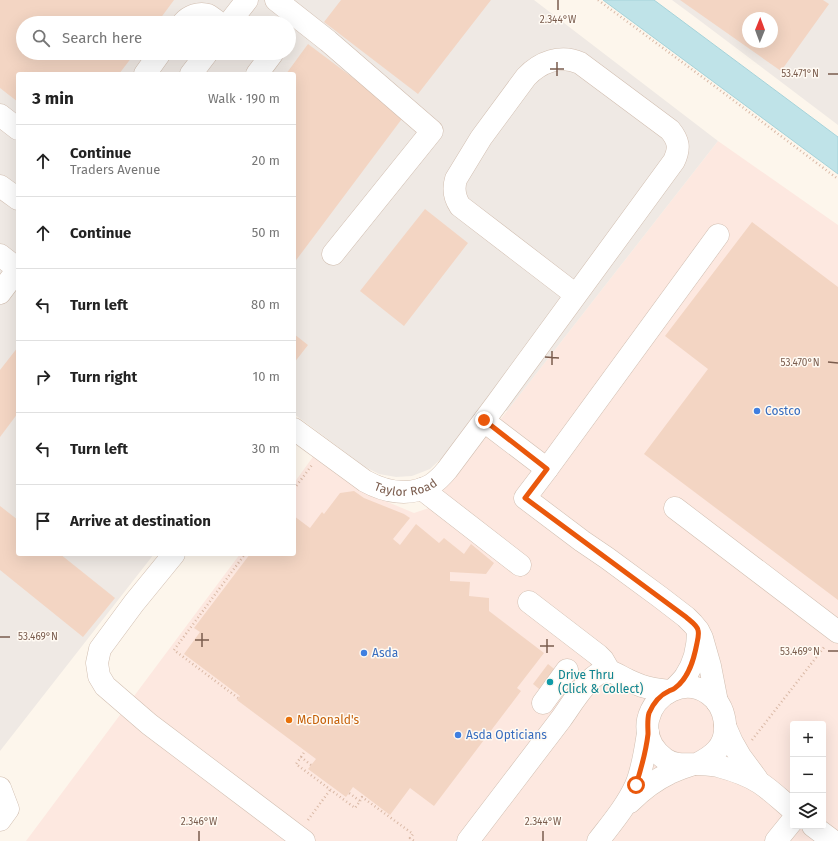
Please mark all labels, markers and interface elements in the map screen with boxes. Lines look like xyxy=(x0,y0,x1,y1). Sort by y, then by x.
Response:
north arrow xyxy=(742,12,778,48)
text: 2.344°W xyxy=(540,14,577,26)
search box xyxy=(16,16,296,60)
icon: search xyxy=(30,27,52,49)
text: Search here xyxy=(62,29,142,47)
text: 53.471°N xyxy=(781,68,819,80)
text: 3 min xyxy=(32,88,74,109)
text: Walk · 190 m xyxy=(208,91,280,106)
text: Continue xyxy=(70,144,131,162)
icon: ahead xyxy=(32,150,54,172)
text: 20 m xyxy=(252,153,280,168)
text: Traders Avenue xyxy=(70,162,160,177)
icon: ahead xyxy=(32,222,54,244)
text: Continue xyxy=(70,224,131,242)
text: 50 m xyxy=(252,225,280,240)
icon: left xyxy=(32,294,54,316)
text: Turn left xyxy=(70,296,128,314)
text: 80 m xyxy=(251,297,280,312)
text: 53.470°N xyxy=(780,357,820,369)
icon: right xyxy=(32,366,54,388)
text: Turn right xyxy=(70,368,137,386)
text: 10 m xyxy=(253,369,280,384)
place label: Costco xyxy=(765,404,801,418)
marker: Costco xyxy=(752,406,762,416)
route end xyxy=(475,411,493,429)
icon: left xyxy=(32,438,54,460)
text: Turn left xyxy=(70,440,128,458)
text: 30 m xyxy=(252,441,280,456)
street label: Taylor Road xyxy=(372,476,440,499)
icon: arrive xyxy=(32,510,54,532)
text: Arrive at destination xyxy=(70,512,211,530)
text: 53.469°N xyxy=(18,631,58,643)
place label: Asda xyxy=(372,646,398,660)
text: 53.469°N xyxy=(780,646,820,658)
marker: Asda xyxy=(359,648,369,658)
place label: Drive Thru (Click & Collect) xyxy=(558,668,643,696)
marker: Drive Thru (Click & Collect) xyxy=(545,677,555,687)
place label: McDonald's xyxy=(297,713,359,727)
marker: McDonald's xyxy=(284,715,294,725)
map controls xyxy=(790,721,826,829)
button: + xyxy=(790,721,826,757)
place label: Asda Opticians xyxy=(466,728,547,742)
marker: Asda Opticians xyxy=(453,730,463,740)
button: − xyxy=(790,757,826,793)
route start xyxy=(627,776,645,794)
button: layers xyxy=(790,793,826,829)
text: 2.346°W xyxy=(181,816,218,828)
text: 2.344°W xyxy=(525,816,562,828)

